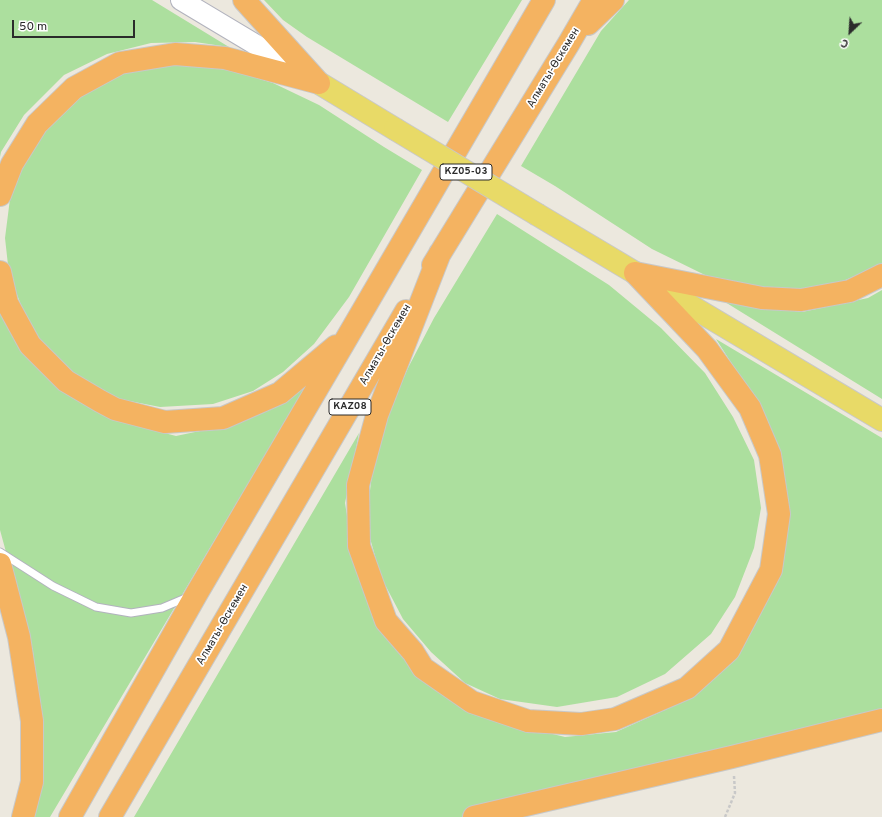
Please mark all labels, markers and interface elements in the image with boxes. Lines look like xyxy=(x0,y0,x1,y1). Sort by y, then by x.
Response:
scale bar xyxy=(14,12,137,38)
north arrow xyxy=(830,12,870,52)
text: 50 m xyxy=(19,19,47,35)
street label: Алматы-Өскемен xyxy=(525,26,583,110)
text: С xyxy=(839,35,851,51)
road number: KZ05-03 xyxy=(440,164,492,180)
street label: Алматы-Өскемен xyxy=(357,302,415,388)
road number: KAZ08 xyxy=(329,399,371,415)
street label: Алматы-Өскемен xyxy=(194,582,252,668)

